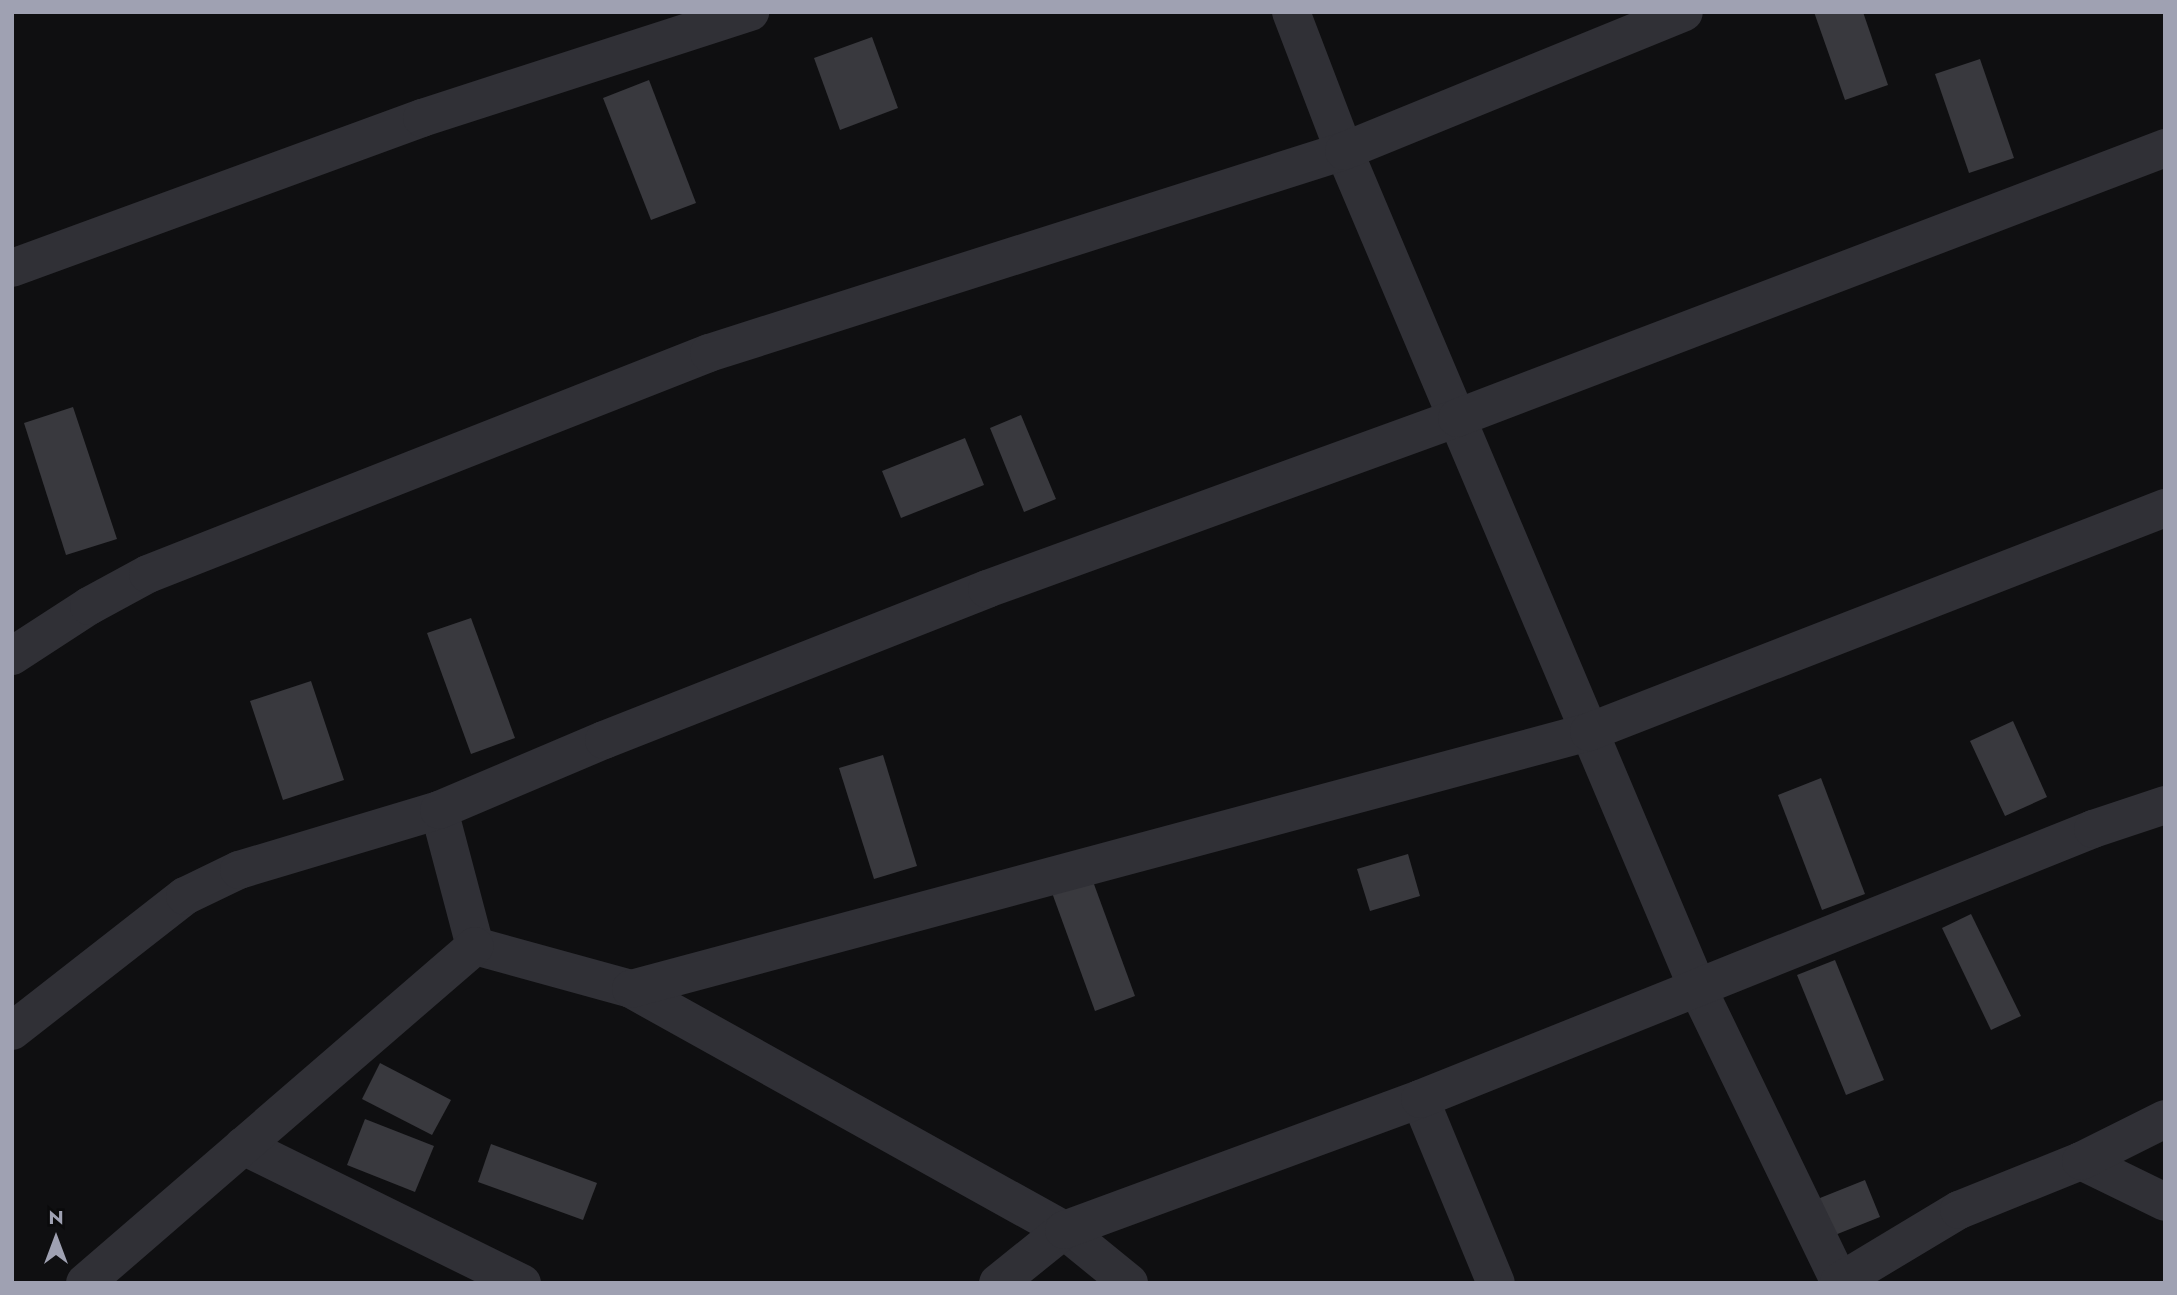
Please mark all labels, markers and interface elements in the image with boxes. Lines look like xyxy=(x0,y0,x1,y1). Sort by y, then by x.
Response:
north arrow xyxy=(21,1204,91,1274)
text: N xyxy=(48,1204,64,1231)

